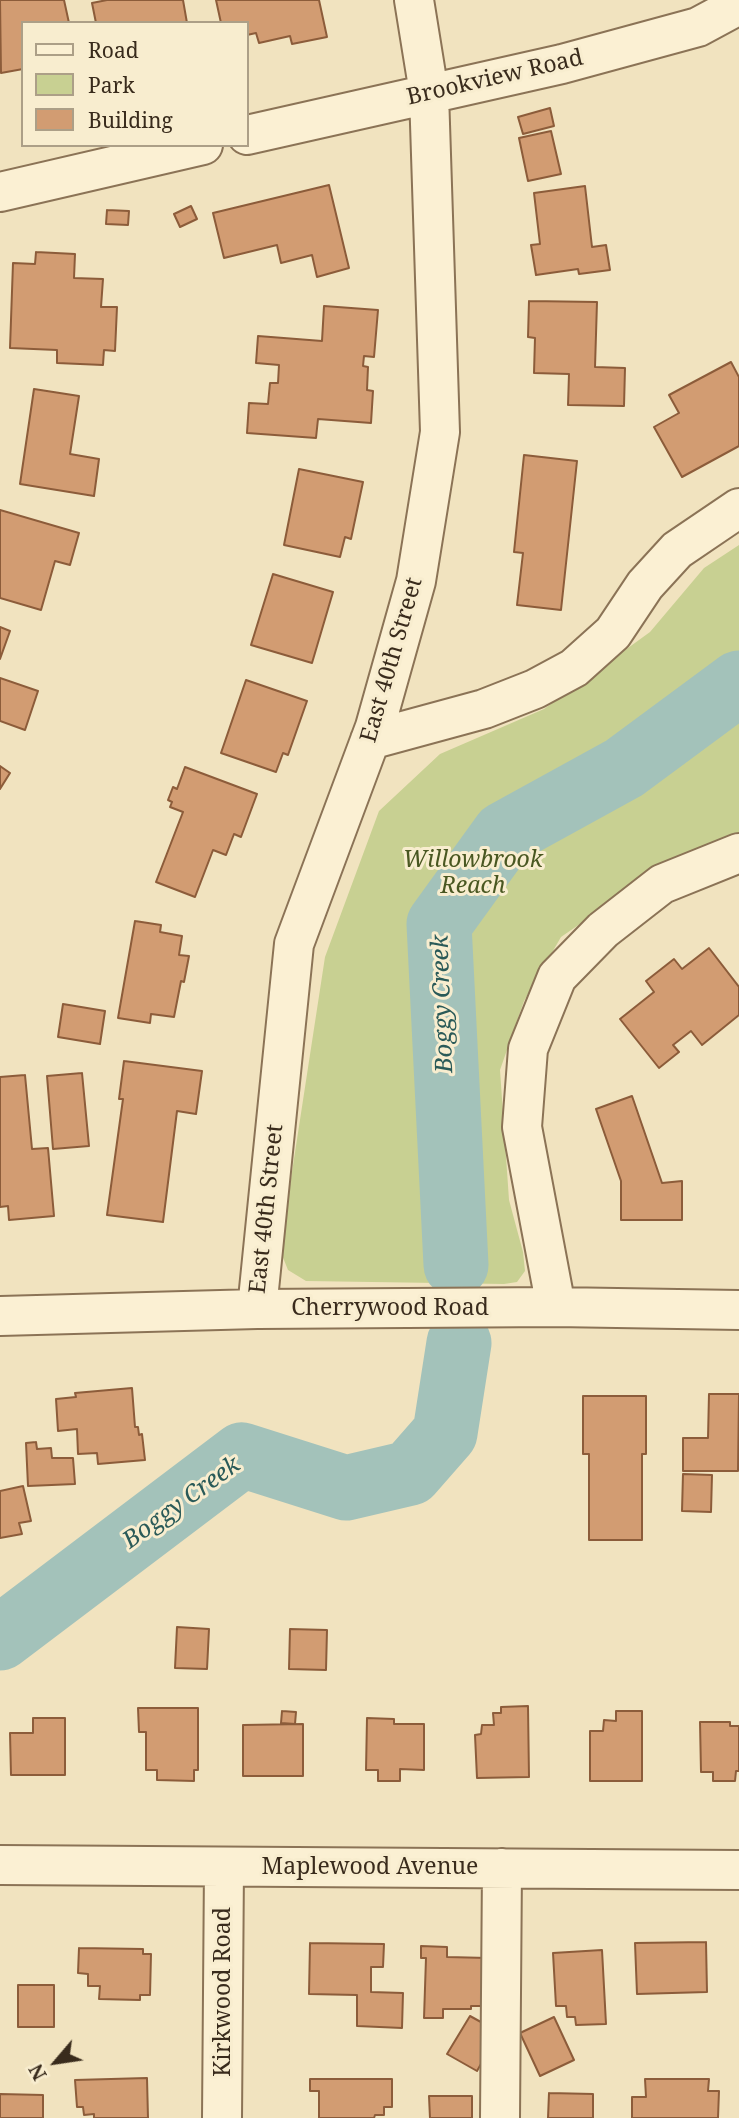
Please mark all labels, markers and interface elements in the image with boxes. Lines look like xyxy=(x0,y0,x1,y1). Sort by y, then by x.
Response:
legend xyxy=(21,21,248,147)
text: Road xyxy=(88,36,139,64)
street label: Brookview Road xyxy=(404,44,586,112)
text: Park xyxy=(88,71,135,99)
text: Building xyxy=(88,106,173,134)
street label: East 40th Street xyxy=(355,574,429,746)
park label: Willowbrook Reach xyxy=(403,846,543,900)
water label: Boggy Creek xyxy=(426,934,460,1074)
street label: East 40th Street xyxy=(244,1123,290,1295)
street label: Cherrywood Road xyxy=(291,1294,489,1322)
water label: Boggy Creek xyxy=(118,1451,246,1555)
street label: Maplewood Avenue xyxy=(262,1853,478,1881)
street label: Kirkwood Road xyxy=(209,1907,237,2077)
north arrow xyxy=(21,2027,91,2097)
text: N xyxy=(23,2059,53,2085)

